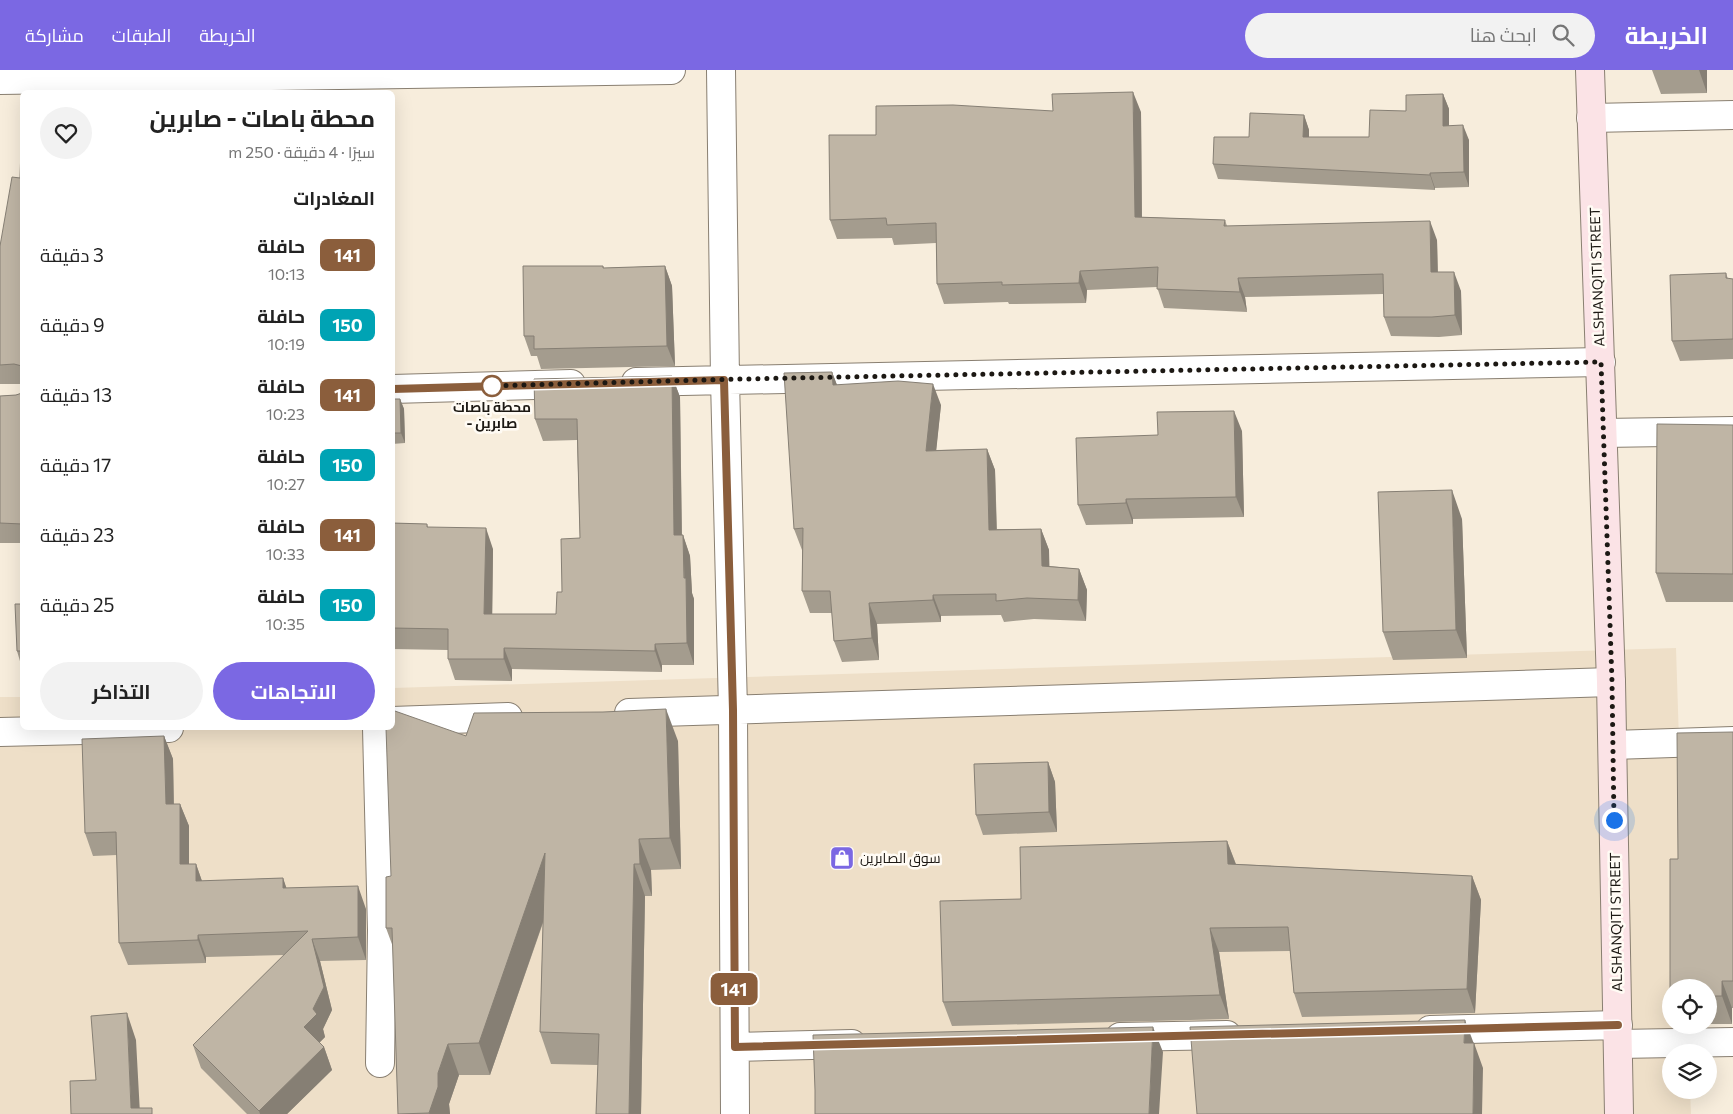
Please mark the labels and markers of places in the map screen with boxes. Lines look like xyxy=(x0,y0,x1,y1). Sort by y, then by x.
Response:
marker: محطة باصات - صابرين xyxy=(481,375,503,397)
place label: محطة باصات - صابرين xyxy=(453,398,531,432)
shop icon: سوق الصابرين xyxy=(829,845,855,871)
place label: سوق الصابرين xyxy=(860,849,941,867)

